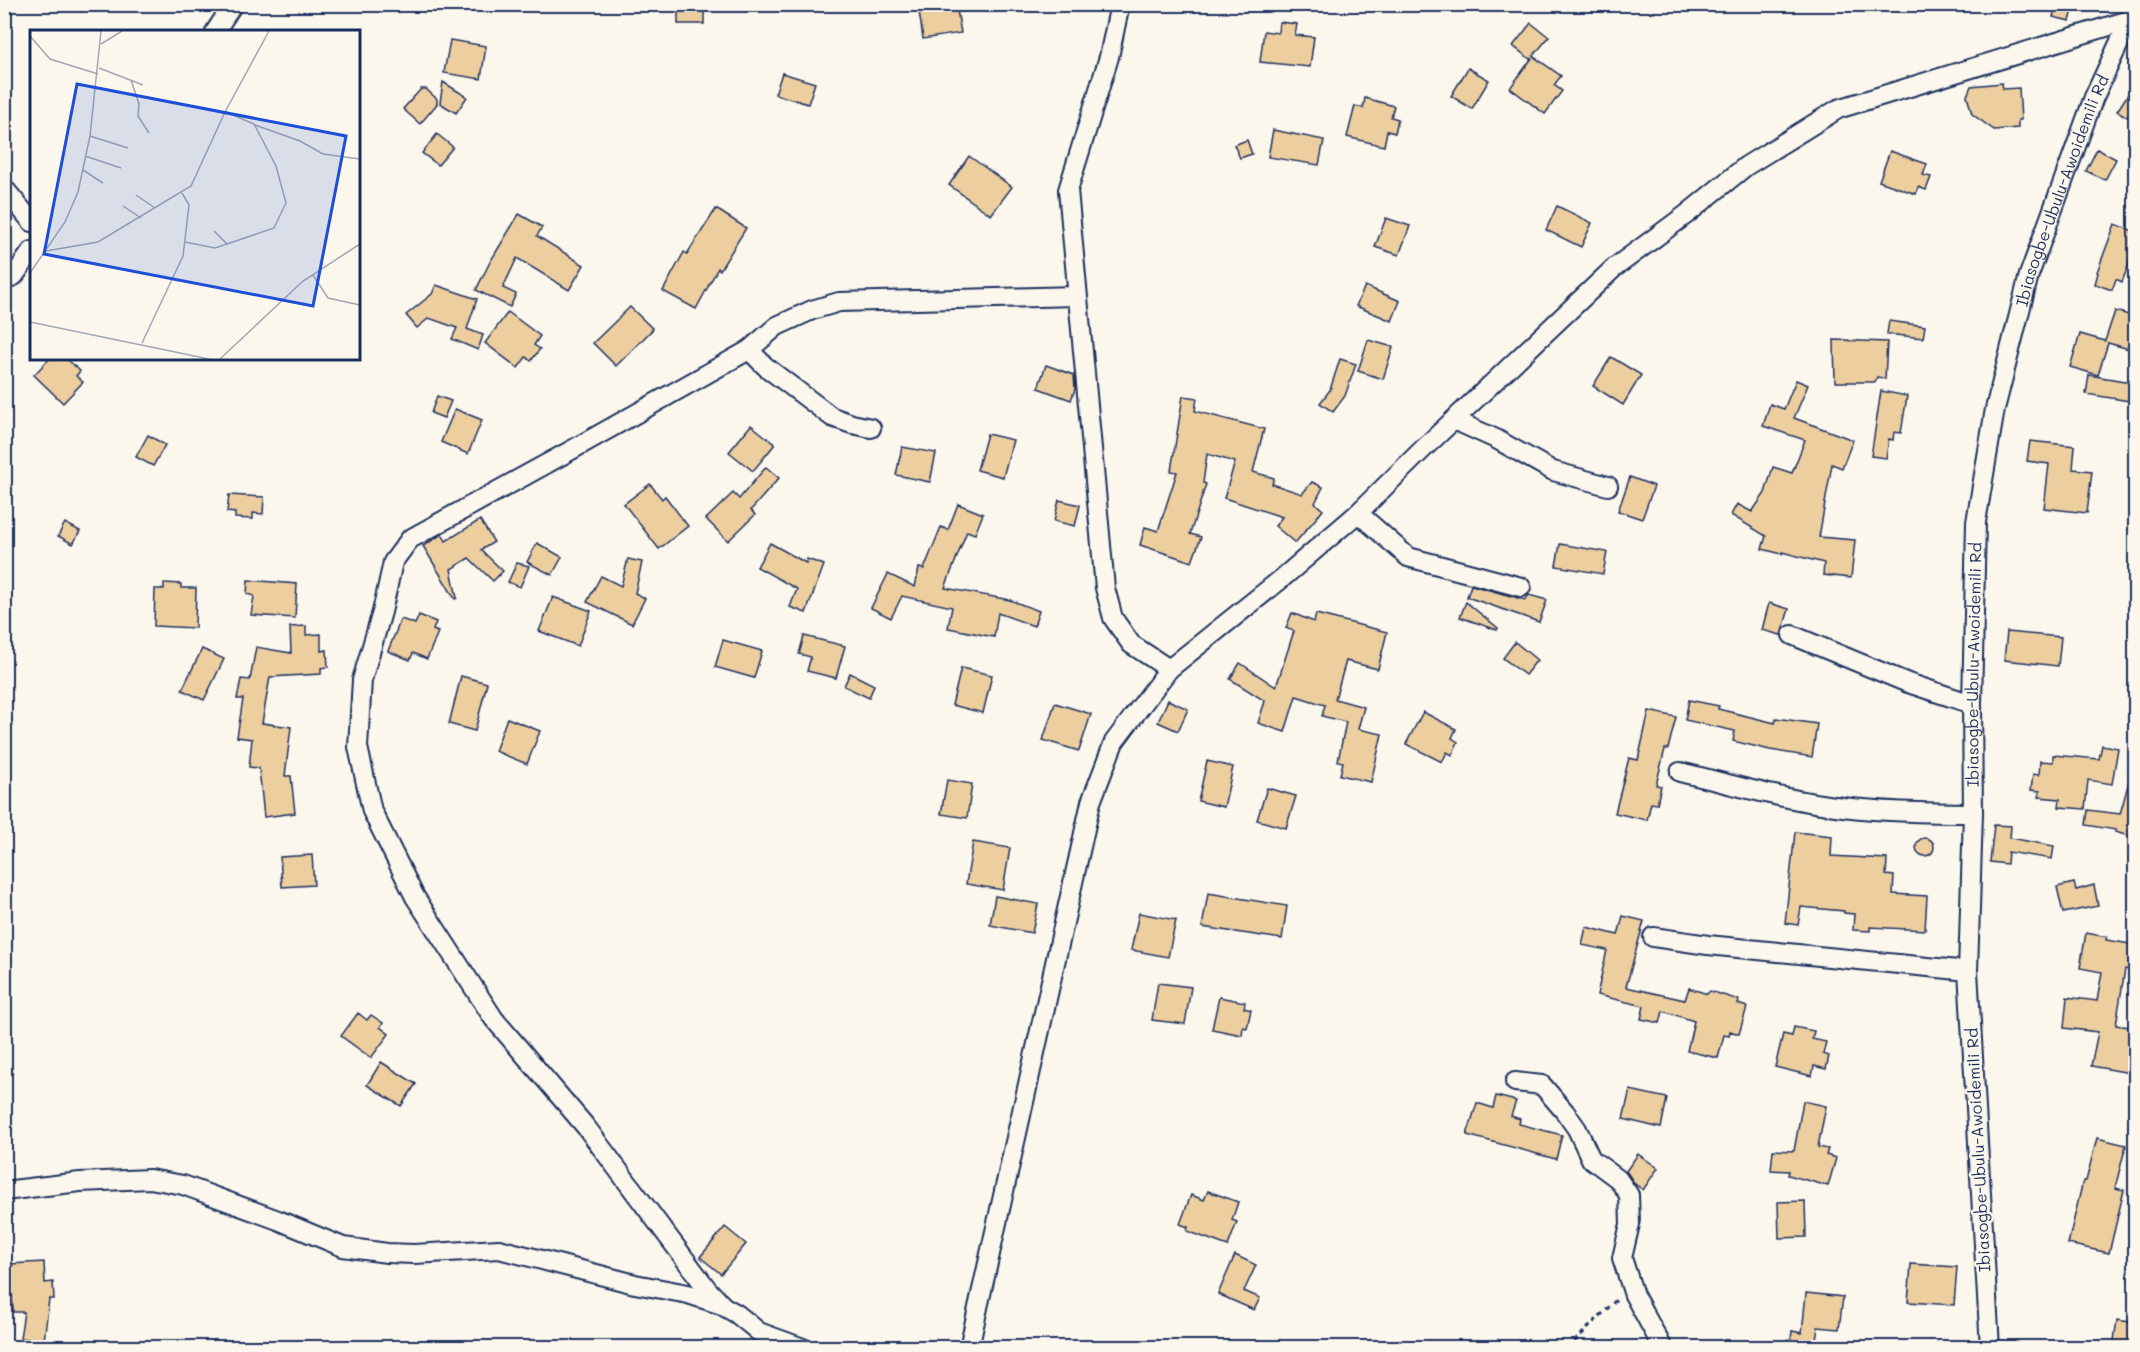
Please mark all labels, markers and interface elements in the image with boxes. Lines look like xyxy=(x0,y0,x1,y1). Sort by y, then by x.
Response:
inset map xyxy=(30,30,360,360)
street label: Ibiasogbe-Ubulu-Awoidemili Rd xyxy=(2010,71,2113,309)
street label: Ibiasogbe-Ubulu-Awoidemili Rd xyxy=(1961,542,1986,787)
street label: Ibiasogbe-Ubulu-Awoidemili Rd xyxy=(1961,1027,1994,1273)

